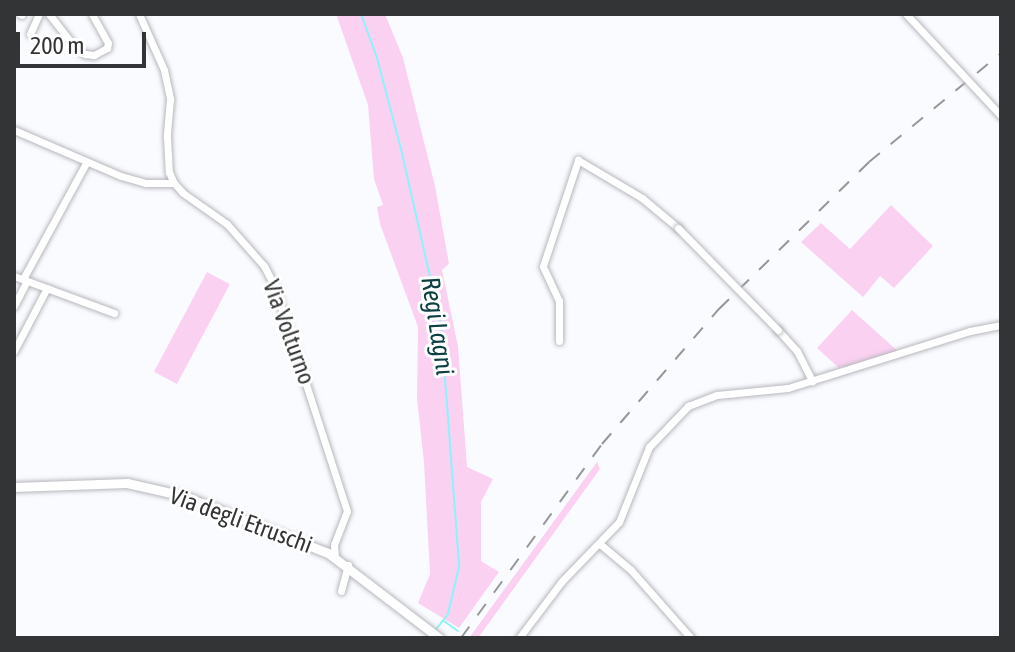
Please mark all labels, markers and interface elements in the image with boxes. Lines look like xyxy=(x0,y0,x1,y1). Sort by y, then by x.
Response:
scale bar xyxy=(20,16,150,66)
text: 200 m xyxy=(30,32,84,59)
water label: Regi Lagni xyxy=(414,275,460,377)
street label: Via Volturno xyxy=(257,276,321,388)
street label: Via degli Etruschi xyxy=(166,481,316,559)

